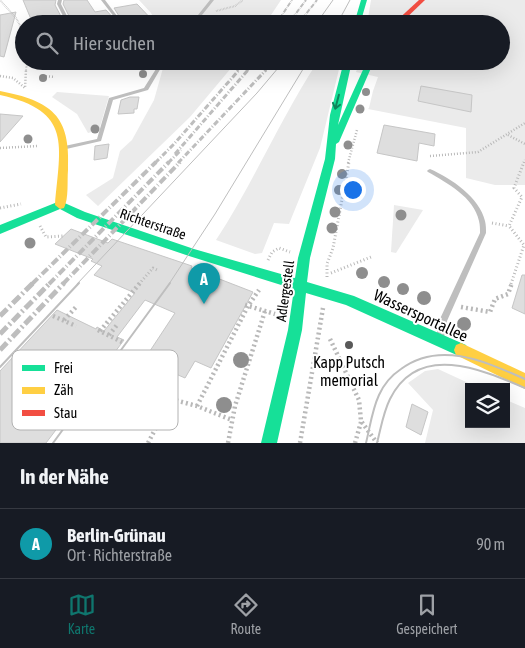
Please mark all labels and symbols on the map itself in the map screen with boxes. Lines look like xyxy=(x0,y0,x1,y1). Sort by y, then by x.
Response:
one-way arrow xyxy=(332,94,341,110)
your location xyxy=(340,177,366,203)
street label: Richterstraße xyxy=(118,205,188,243)
street label: Adlergestell xyxy=(273,259,297,323)
pin: A xyxy=(188,263,220,304)
street label: Wassersportallee xyxy=(371,285,471,346)
marker: Kapp Putsch memorial xyxy=(343,339,355,351)
legend xyxy=(12,350,178,430)
place label: Kapp Putsch memorial xyxy=(313,353,385,389)
text: Frei xyxy=(54,360,73,376)
text: Zäh xyxy=(54,382,74,398)
text: Stau xyxy=(54,405,77,421)

